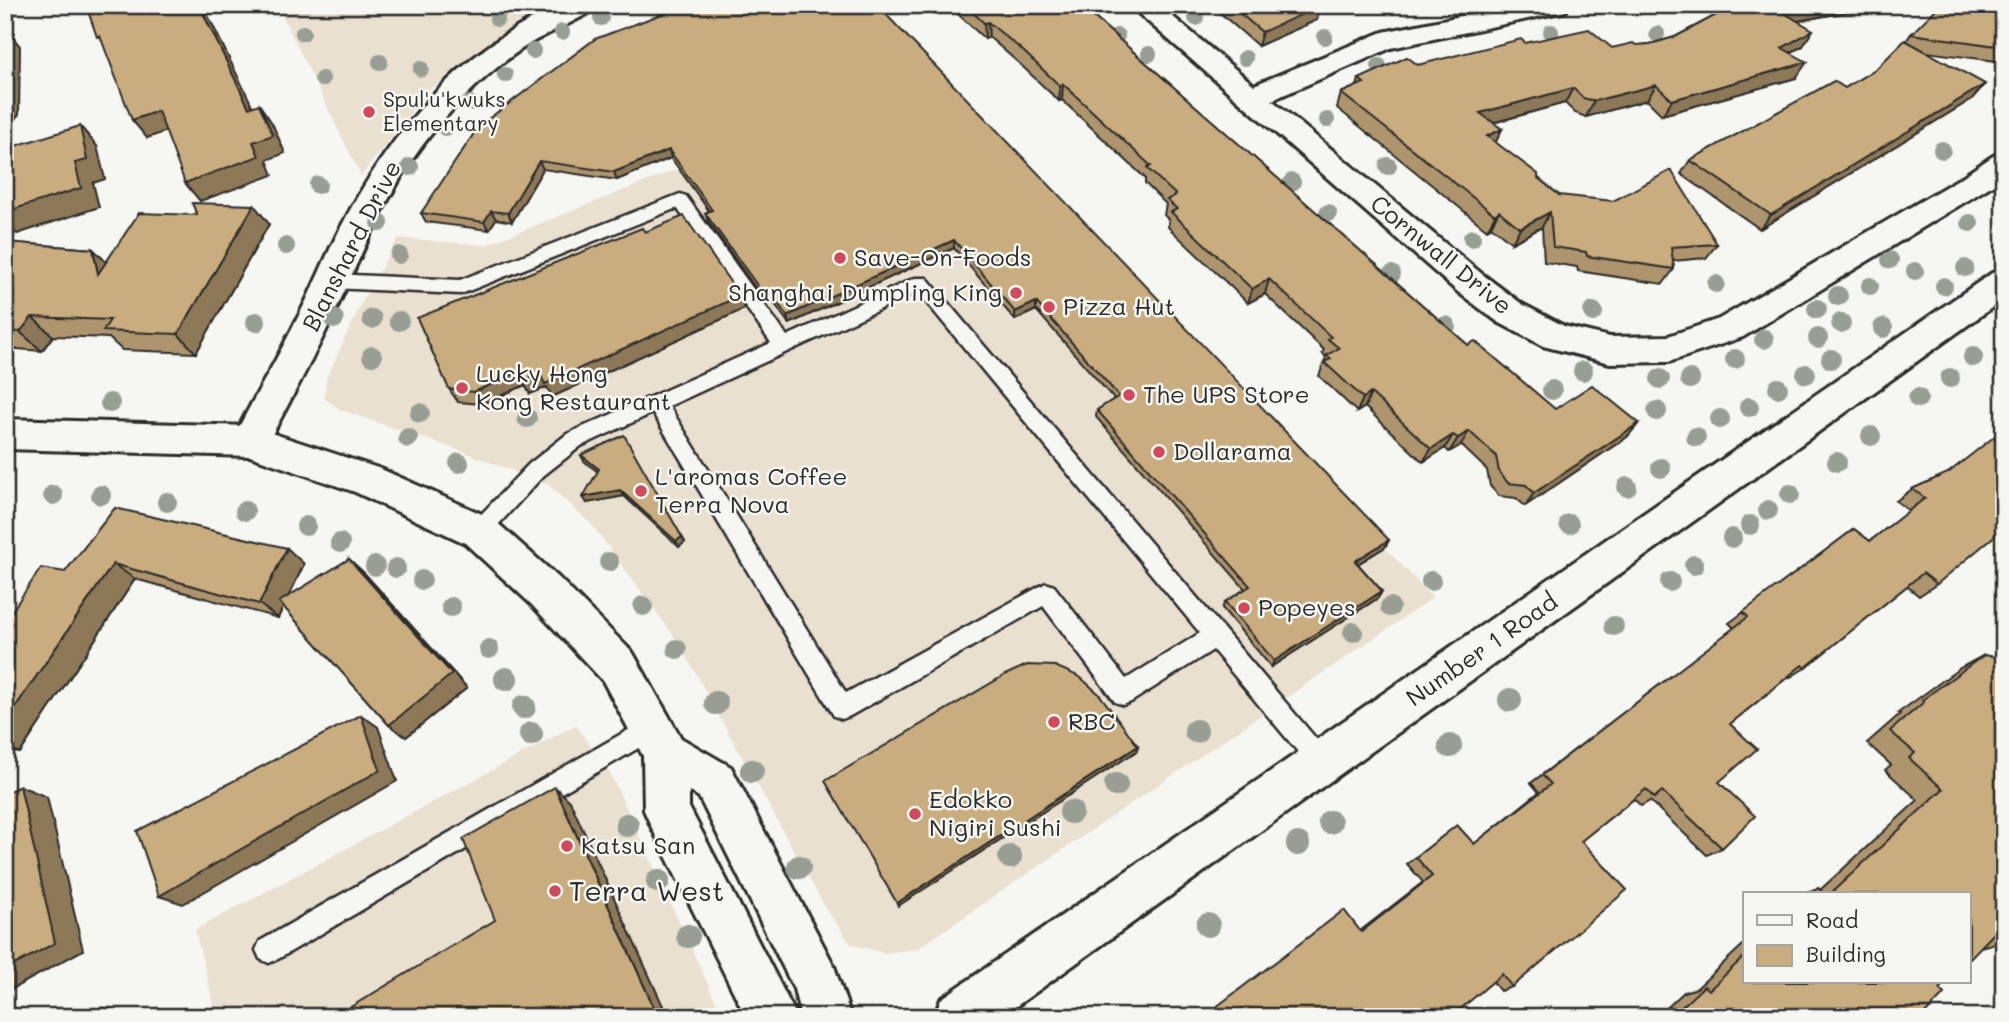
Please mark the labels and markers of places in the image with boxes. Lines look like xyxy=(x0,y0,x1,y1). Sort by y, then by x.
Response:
place label: Spul'u'kwuks Elementary xyxy=(383,85,506,136)
marker: Spul'u'kwuks Elementary xyxy=(361,104,377,120)
place label: Save-On-Foods xyxy=(854,241,1031,272)
marker: Save-On-Foods xyxy=(832,250,848,266)
place label: Shanghai Dumpling King xyxy=(728,276,1002,307)
marker: Shanghai Dumpling King xyxy=(1008,285,1024,301)
place label: Pizza Hut xyxy=(1063,290,1175,321)
marker: Pizza Hut xyxy=(1041,299,1057,315)
place label: Lucky Hong Kong Restaurant xyxy=(476,357,671,416)
place label: The UPS Store xyxy=(1143,378,1310,409)
marker: Lucky Hong Kong Restaurant xyxy=(454,380,470,396)
marker: The UPS Store xyxy=(1121,387,1137,403)
place label: Dollarama xyxy=(1173,435,1292,466)
marker: Dollarama xyxy=(1151,444,1167,460)
place label: L'aromas Coffee Terra Nova xyxy=(655,460,847,519)
marker: L'aromas Coffee Terra Nova xyxy=(633,483,649,499)
place label: Popeyes xyxy=(1258,591,1356,622)
marker: Popeyes xyxy=(1236,600,1252,616)
place label: RBC xyxy=(1068,705,1115,736)
marker: RBC xyxy=(1046,714,1062,730)
place label: Edokko Nigiri Sushi xyxy=(929,783,1062,842)
marker: Edokko Nigiri Sushi xyxy=(907,806,923,822)
place label: Katsu San xyxy=(581,829,695,860)
marker: Katsu San xyxy=(559,838,575,854)
place label: Terra West xyxy=(569,872,724,908)
marker: Terra West xyxy=(547,883,563,899)

